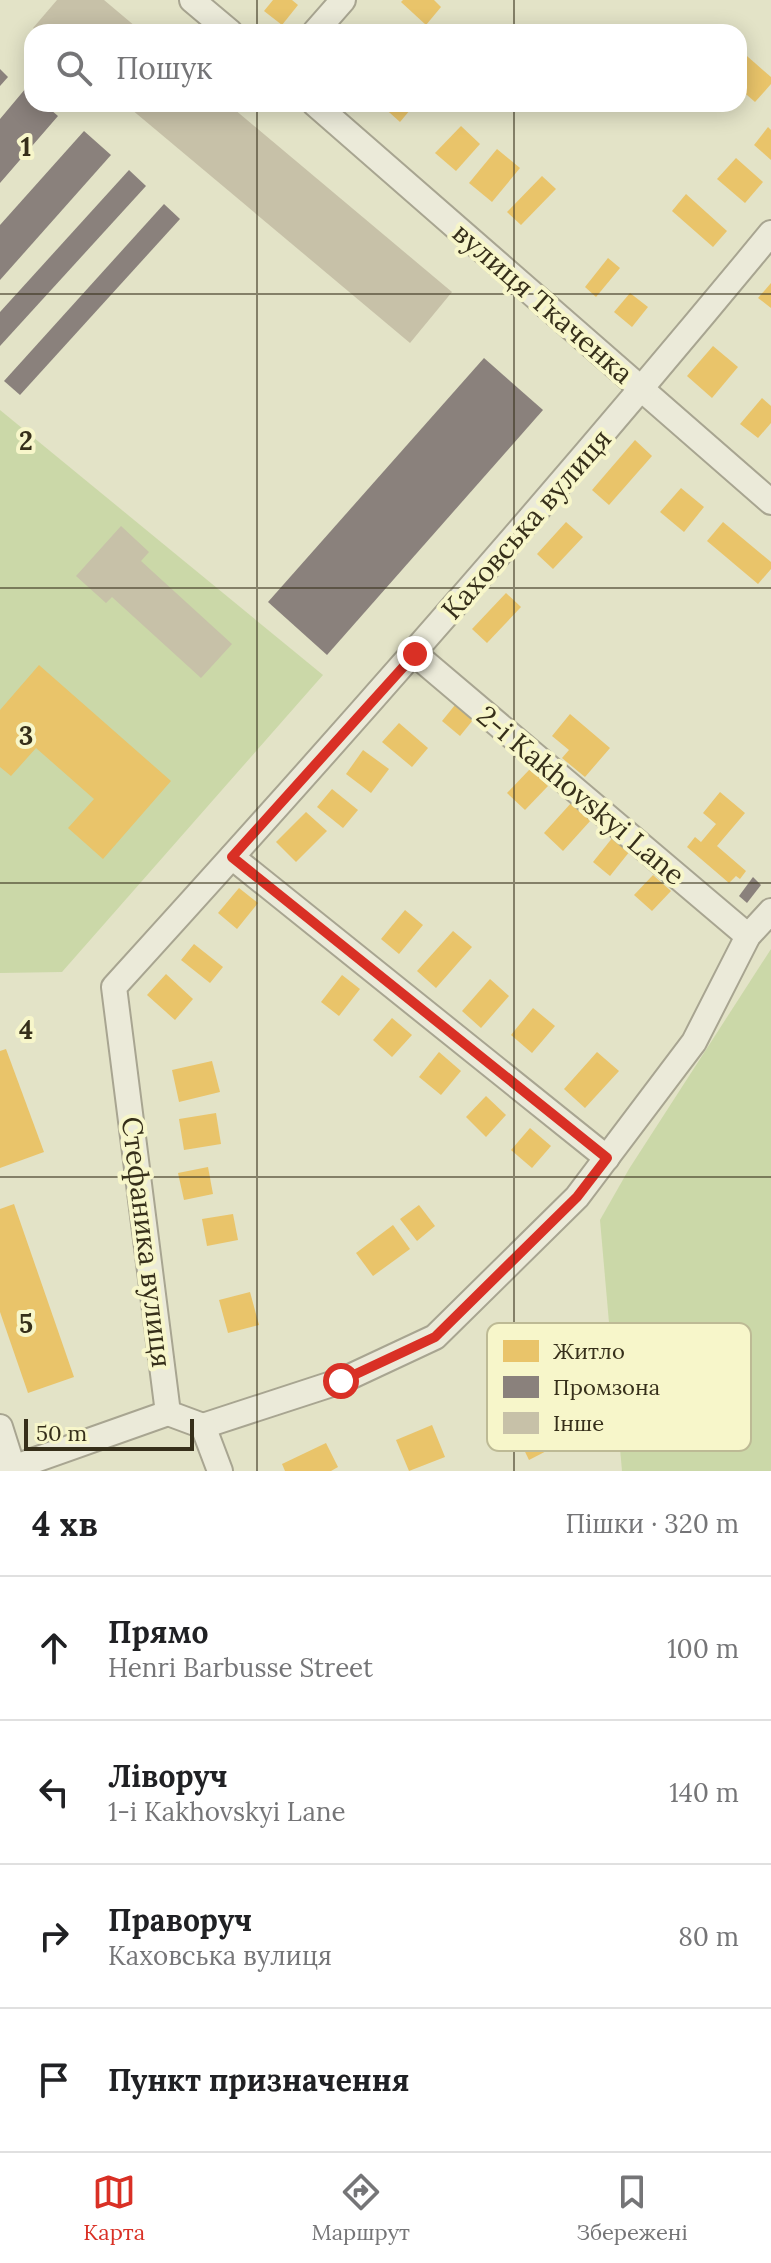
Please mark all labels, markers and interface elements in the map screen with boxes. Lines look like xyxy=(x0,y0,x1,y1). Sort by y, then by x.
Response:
search box xyxy=(24,24,747,112)
icon: search xyxy=(52,46,96,90)
text: Пошук xyxy=(116,49,212,87)
text: 1 xyxy=(21,130,31,163)
street label: вулиця Ткаченка xyxy=(445,215,641,391)
street label: Каховська вулиця xyxy=(433,421,619,627)
text: 2 xyxy=(19,424,33,457)
route end xyxy=(397,636,433,672)
street label: 2-i Kakhovskyi Lane xyxy=(470,697,692,893)
text: 3 xyxy=(19,719,33,752)
text: 4 xyxy=(19,1013,33,1046)
street label: Стефаника вулиця xyxy=(114,1115,180,1369)
text: 5 xyxy=(19,1307,33,1340)
legend xyxy=(487,1323,751,1451)
text: Житло xyxy=(553,1337,625,1365)
route start xyxy=(323,1363,359,1399)
text: Промзона xyxy=(553,1373,660,1401)
text: Інше xyxy=(553,1409,604,1437)
scale bar xyxy=(24,1415,194,1451)
text: 50 m xyxy=(36,1419,87,1447)
text: 4 хв xyxy=(32,1502,98,1545)
text: Пішки · 320 m xyxy=(565,1507,739,1540)
text: Прямо xyxy=(108,1613,209,1651)
icon: ahead xyxy=(32,1626,76,1670)
text: 100 m xyxy=(667,1632,739,1665)
text: Henri Barbusse Street xyxy=(108,1651,373,1684)
text: Ліворуч xyxy=(108,1757,228,1795)
icon: left xyxy=(32,1770,76,1814)
text: 140 m xyxy=(669,1776,739,1809)
text: 1-i Kakhovskyi Lane xyxy=(108,1795,346,1828)
text: Праворуч xyxy=(108,1901,252,1939)
icon: right xyxy=(32,1914,76,1958)
text: 80 m xyxy=(678,1920,739,1953)
text: Каховська вулиця xyxy=(108,1939,332,1972)
icon: arrive xyxy=(32,2058,76,2102)
text: Пункт призначення xyxy=(108,2061,410,2099)
tab: Карта xyxy=(83,2170,145,2246)
tab: Маршрут xyxy=(312,2170,410,2246)
tab: Збережені xyxy=(576,2170,688,2246)

